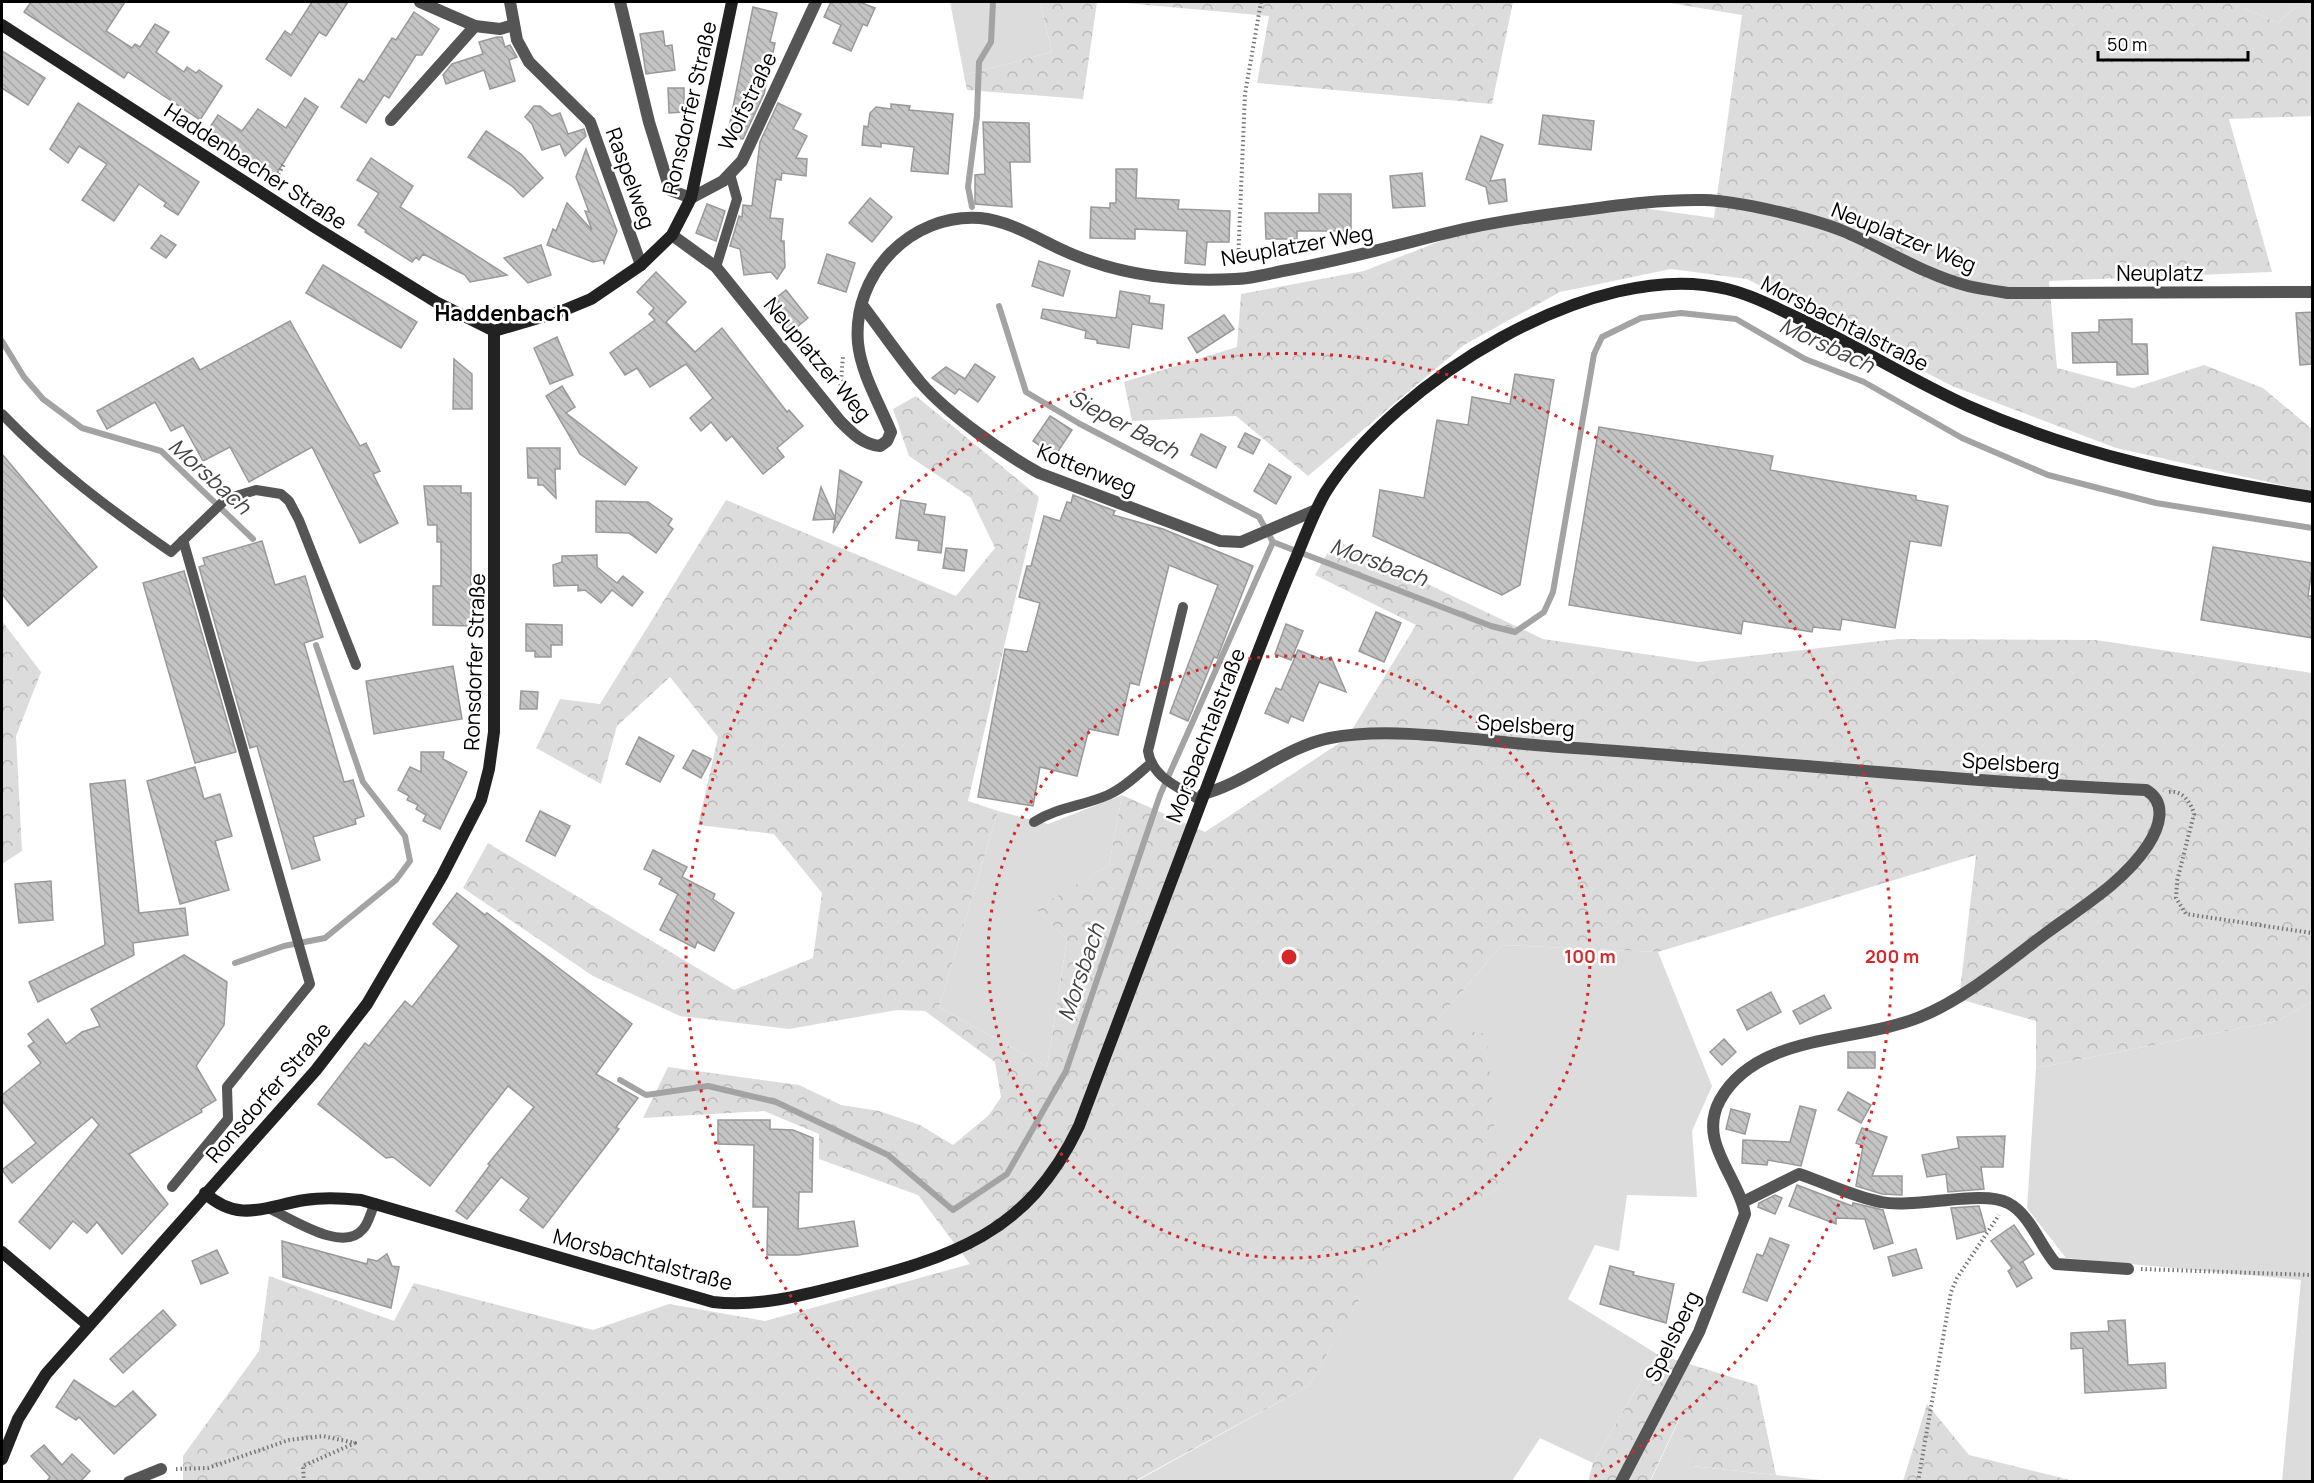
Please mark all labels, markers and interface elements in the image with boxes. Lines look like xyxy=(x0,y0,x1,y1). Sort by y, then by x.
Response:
street label: Ronsdorfer Straße xyxy=(655,18,723,198)
scale bar xyxy=(2098,24,2248,62)
text: 50 m xyxy=(2107,32,2147,56)
street label: Wolfstraße xyxy=(711,47,783,155)
street label: Haddenbacher Straße xyxy=(159,96,353,236)
street label: Raspelweg xyxy=(600,123,662,233)
street label: Neuplatzer Weg xyxy=(1827,195,1981,279)
street label: Neuplatzer Weg xyxy=(1219,218,1375,272)
street label: Neuplatz xyxy=(2116,259,2204,287)
street label: Morsbachtalstraße xyxy=(1757,270,1933,376)
street label: Neuplatzer Weg xyxy=(758,291,878,427)
district label: Haddenbach xyxy=(434,298,570,328)
water label: Morsbach xyxy=(1776,312,1878,378)
water label: Sieper Bach xyxy=(1064,382,1185,466)
water label: Morsbach xyxy=(162,431,258,522)
street label: Kottenweg xyxy=(1033,436,1141,502)
water label: Morsbach xyxy=(1326,531,1432,594)
street label: Ronsdorfer Straße xyxy=(457,573,491,751)
street label: Morsbachtalstraße xyxy=(1159,644,1251,826)
street label: Spelsberg xyxy=(1476,708,1576,742)
street label: Spelsberg xyxy=(1961,746,2061,780)
water label: Morsbach xyxy=(1050,918,1112,1025)
text: 100 m xyxy=(1564,944,1616,968)
text: 200 m xyxy=(1865,944,1919,968)
centre of rings xyxy=(1279,947,1299,967)
street label: Ronsdorfer Straße xyxy=(199,1016,337,1168)
street label: Morsbachtalstraße xyxy=(550,1222,736,1296)
street label: Spelsberg xyxy=(1638,1286,1706,1386)

